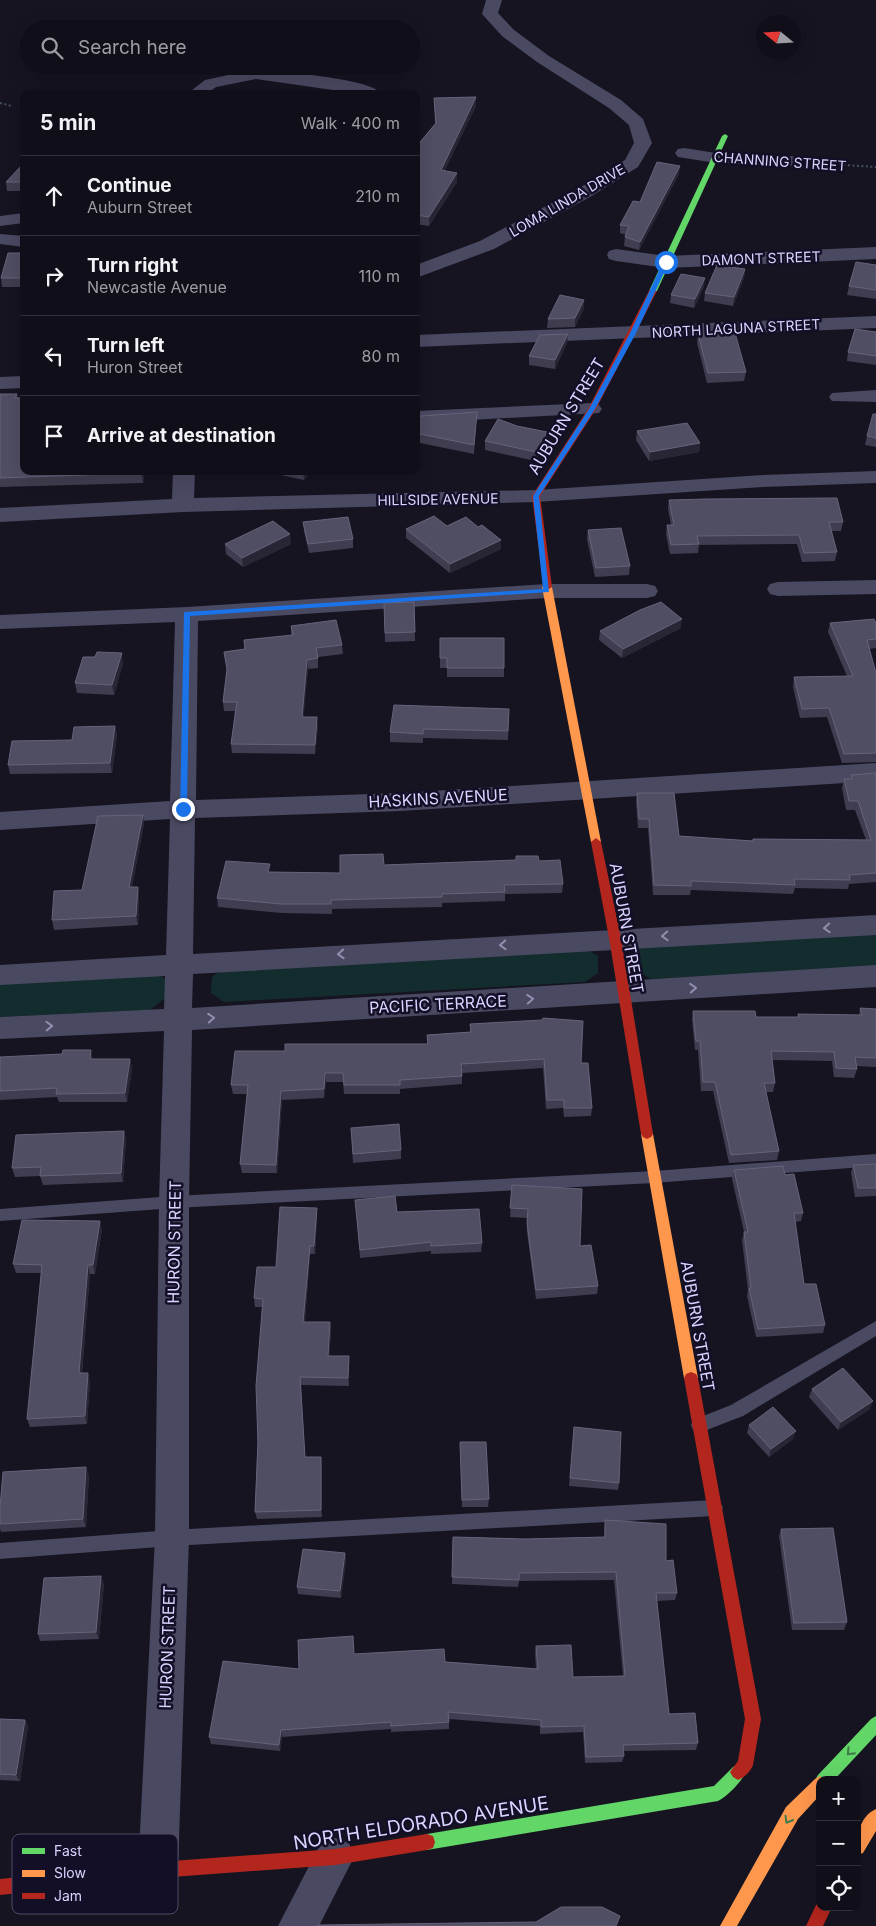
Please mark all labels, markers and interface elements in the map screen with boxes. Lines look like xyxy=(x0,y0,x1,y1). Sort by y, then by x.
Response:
north arrow xyxy=(756,15,801,60)
search box xyxy=(20,20,420,75)
icon: search xyxy=(38,34,66,62)
text: Search here xyxy=(78,36,187,59)
text: 5 min xyxy=(40,110,96,135)
text: Walk · 400 m xyxy=(301,113,400,133)
street label: CHANNING STREET xyxy=(713,148,847,174)
street label: LOMA LINDA DRIVE xyxy=(506,160,628,240)
text: Continue xyxy=(87,174,172,197)
icon: ahead xyxy=(40,182,68,210)
text: 210 m xyxy=(355,186,400,206)
text: Auburn Street xyxy=(87,197,192,217)
street label: DAMONT STREET xyxy=(701,247,821,269)
route start xyxy=(655,251,678,274)
text: Turn right xyxy=(87,254,178,277)
icon: right xyxy=(40,262,68,290)
text: 110 m xyxy=(358,266,400,286)
text: Newcastle Avenue xyxy=(87,277,227,297)
street label: NORTH LAGUNA STREET xyxy=(651,315,821,341)
text: Turn left xyxy=(87,334,165,357)
icon: left xyxy=(40,342,68,370)
text: 80 m xyxy=(361,346,400,366)
street label: AUBURN STREET xyxy=(523,354,609,478)
text: Huron Street xyxy=(87,357,183,377)
icon: arrive xyxy=(40,422,68,450)
text: Arrive at destination xyxy=(87,424,276,447)
street label: HILLSIDE AVENUE xyxy=(377,489,499,509)
street label: HASKINS AVENUE xyxy=(368,784,508,812)
route end xyxy=(172,798,195,821)
street label: AUBURN STREET xyxy=(606,861,648,995)
one-way arrow xyxy=(823,922,831,933)
one-way arrow xyxy=(661,930,669,941)
one-way arrow xyxy=(498,939,506,950)
one-way arrow xyxy=(336,949,344,960)
one-way arrow xyxy=(689,982,697,993)
street label: PACIFIC TERRACE xyxy=(369,990,507,1018)
one-way arrow xyxy=(527,994,535,1005)
one-way arrow xyxy=(207,1013,215,1024)
one-way arrow xyxy=(45,1020,53,1031)
street label: HURON STREET xyxy=(163,1180,185,1304)
street label: AUBURN STREET xyxy=(677,1259,719,1393)
street label: HURON STREET xyxy=(155,1585,179,1709)
one-way arrow xyxy=(847,1746,856,1755)
map controls xyxy=(816,1776,861,1911)
button: + xyxy=(816,1776,861,1821)
street label: NORTH ELDORADO AVENUE xyxy=(292,1791,550,1855)
one-way arrow xyxy=(784,1815,794,1824)
button: − xyxy=(816,1821,861,1866)
legend xyxy=(12,1834,178,1914)
text: Fast xyxy=(54,1842,82,1859)
text: Slow xyxy=(54,1864,86,1881)
button: locate xyxy=(816,1866,861,1911)
text: Jam xyxy=(54,1887,82,1904)

